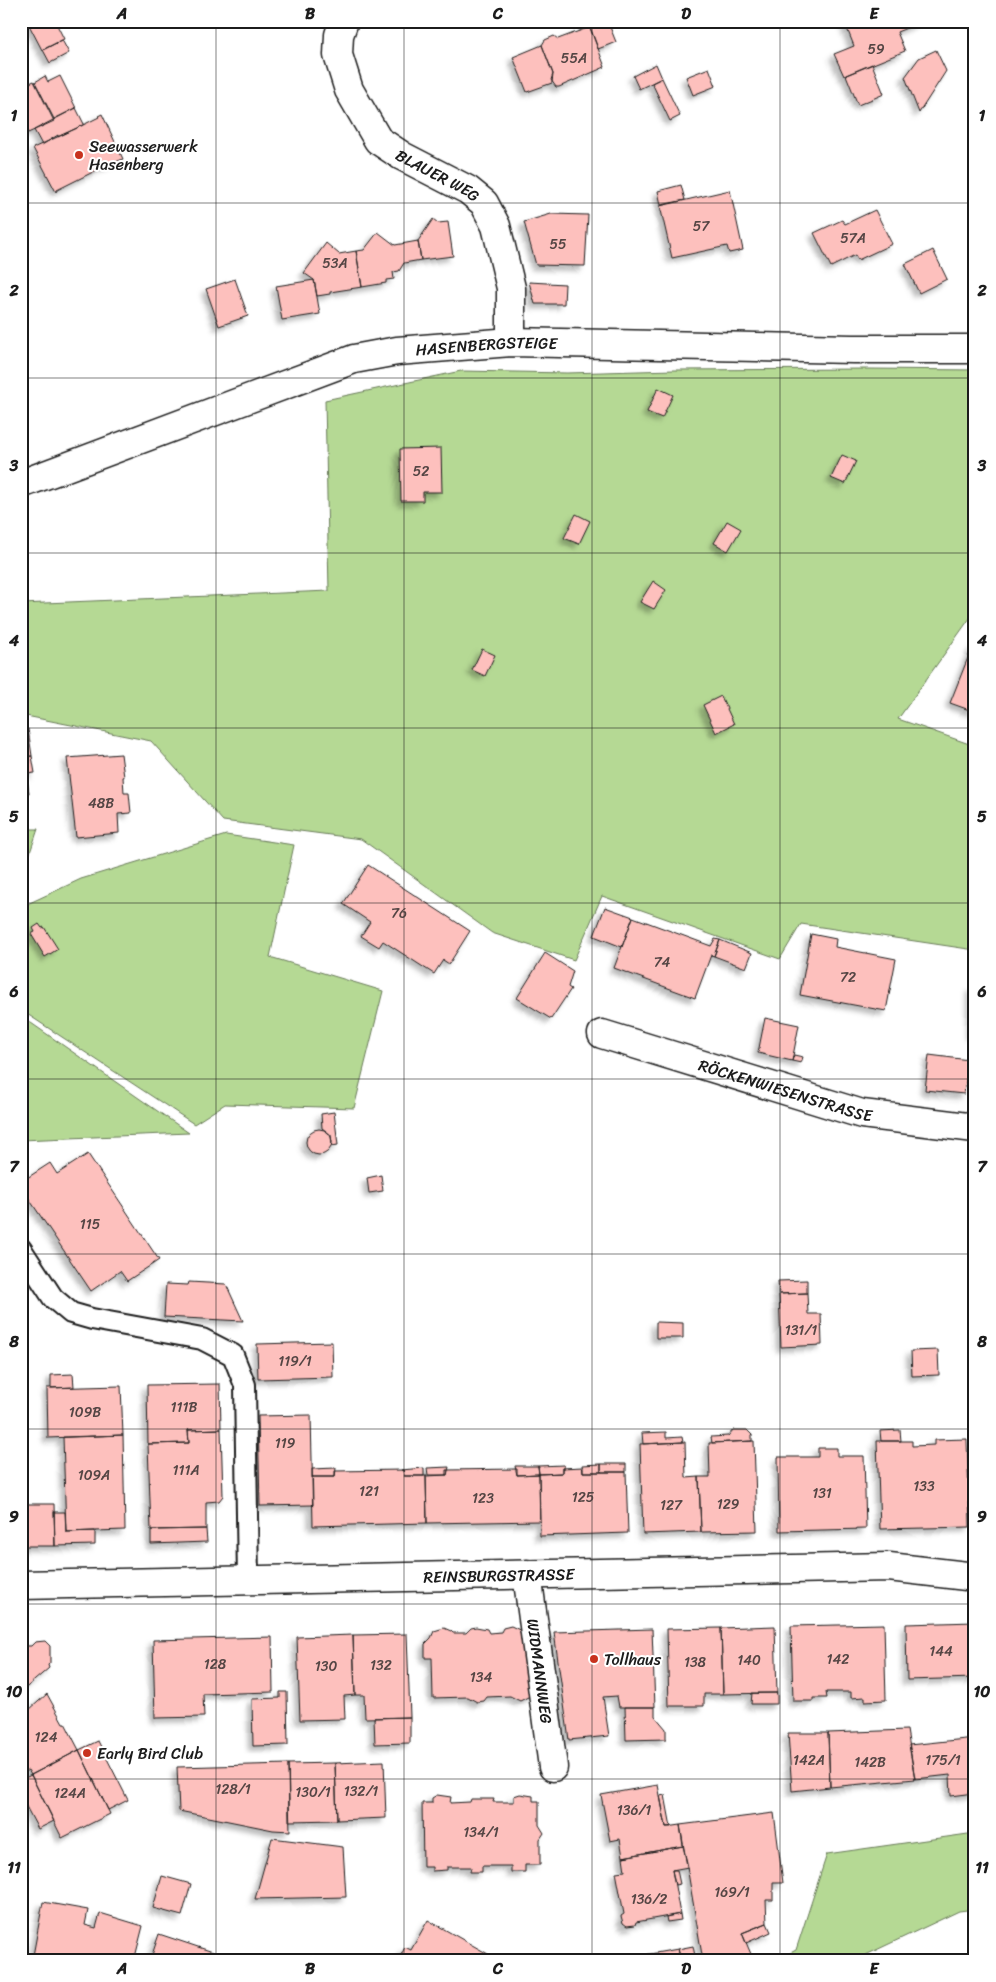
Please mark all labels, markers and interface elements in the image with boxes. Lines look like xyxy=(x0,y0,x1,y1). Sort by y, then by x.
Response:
text: A xyxy=(116,0,127,28)
text: B xyxy=(305,0,316,28)
text: C xyxy=(492,0,504,28)
text: D xyxy=(681,0,691,28)
text: E xyxy=(870,0,880,28)
house number: 59 xyxy=(867,37,885,62)
house number: 55A xyxy=(561,46,587,71)
text: 1 xyxy=(11,101,18,130)
text: 1 xyxy=(979,101,986,130)
place label: Seewasserwerk Hasenberg xyxy=(89,132,198,179)
street label: BLAUER WEG xyxy=(389,141,487,209)
marker: Seewasserwerk Hasenberg xyxy=(73,149,85,161)
house number: 57 xyxy=(693,214,710,239)
house number: 57A xyxy=(840,226,866,251)
house number: 55 xyxy=(549,232,567,257)
house number: 53A xyxy=(322,251,348,276)
text: 2 xyxy=(8,276,19,305)
text: 2 xyxy=(976,276,987,305)
street label: HASENBERGSTEIGE xyxy=(414,327,559,364)
text: 3 xyxy=(9,451,19,480)
text: 3 xyxy=(977,451,987,480)
house number: 52 xyxy=(413,459,429,484)
text: 4 xyxy=(8,626,19,655)
text: 4 xyxy=(976,626,987,655)
house number: 48B xyxy=(88,791,114,816)
text: 5 xyxy=(9,802,19,831)
text: 5 xyxy=(977,802,987,831)
house number: 76 xyxy=(391,901,407,926)
house number: 74 xyxy=(654,950,671,975)
house number: 72 xyxy=(840,965,856,990)
text: 6 xyxy=(8,977,19,1006)
text: 6 xyxy=(976,977,987,1006)
street label: RÖCKENWIESENSTRASSE xyxy=(695,1050,875,1130)
text: 7 xyxy=(9,1152,20,1181)
text: 7 xyxy=(977,1152,988,1181)
house number: 115 xyxy=(80,1212,101,1237)
house number: 131/1 xyxy=(785,1318,817,1343)
text: 8 xyxy=(8,1327,19,1356)
text: 8 xyxy=(976,1327,987,1356)
house number: 119/1 xyxy=(278,1349,312,1374)
house number: 111B xyxy=(171,1395,198,1420)
house number: 109B xyxy=(69,1400,101,1425)
house number: 119 xyxy=(275,1431,296,1456)
house number: 111A xyxy=(172,1458,200,1483)
house number: 109A xyxy=(78,1463,110,1488)
house number: 133 xyxy=(913,1474,935,1499)
house number: 121 xyxy=(359,1479,379,1504)
house number: 131 xyxy=(812,1481,832,1506)
house number: 125 xyxy=(572,1485,595,1510)
house number: 123 xyxy=(472,1486,494,1511)
house number: 129 xyxy=(717,1492,740,1517)
house number: 127 xyxy=(660,1493,683,1518)
text: 9 xyxy=(9,1502,19,1531)
text: 9 xyxy=(977,1502,987,1531)
street label: REINSBURGSTRASSE xyxy=(423,1559,576,1591)
street label: WIDMANNWEG xyxy=(519,1617,562,1725)
house number: 144 xyxy=(929,1639,953,1664)
place label: Tollhaus xyxy=(604,1645,662,1674)
house number: 142 xyxy=(827,1647,849,1672)
house number: 140 xyxy=(737,1648,761,1673)
house number: 138 xyxy=(684,1650,707,1675)
house number: 128 xyxy=(204,1652,227,1677)
house number: 132 xyxy=(370,1653,392,1678)
marker: Tollhaus xyxy=(588,1653,600,1665)
house number: 130 xyxy=(315,1654,337,1679)
house number: 134 xyxy=(470,1665,492,1690)
text: 10 xyxy=(6,1677,22,1706)
text: 10 xyxy=(974,1677,990,1706)
house number: 124 xyxy=(35,1725,58,1750)
place label: Early Bird Club xyxy=(97,1739,203,1768)
marker: Early Bird Club xyxy=(81,1747,93,1759)
house number: 142A xyxy=(793,1748,825,1773)
house number: 175/1 xyxy=(925,1748,961,1773)
house number: 142B xyxy=(854,1750,886,1775)
house number: 128/1 xyxy=(215,1777,251,1802)
house number: 132/1 xyxy=(344,1779,378,1804)
house number: 130/1 xyxy=(295,1780,331,1805)
house number: 124A xyxy=(54,1781,86,1806)
house number: 136/1 xyxy=(617,1798,651,1823)
house number: 134/1 xyxy=(463,1820,499,1845)
text: 11 xyxy=(7,1853,21,1882)
text: 11 xyxy=(975,1853,989,1882)
house number: 169/1 xyxy=(714,1880,750,1905)
house number: 136/2 xyxy=(631,1887,667,1912)
text: A xyxy=(116,1954,127,1982)
text: B xyxy=(305,1954,316,1982)
text: C xyxy=(492,1954,504,1982)
text: D xyxy=(681,1954,691,1982)
text: E xyxy=(870,1954,880,1982)

